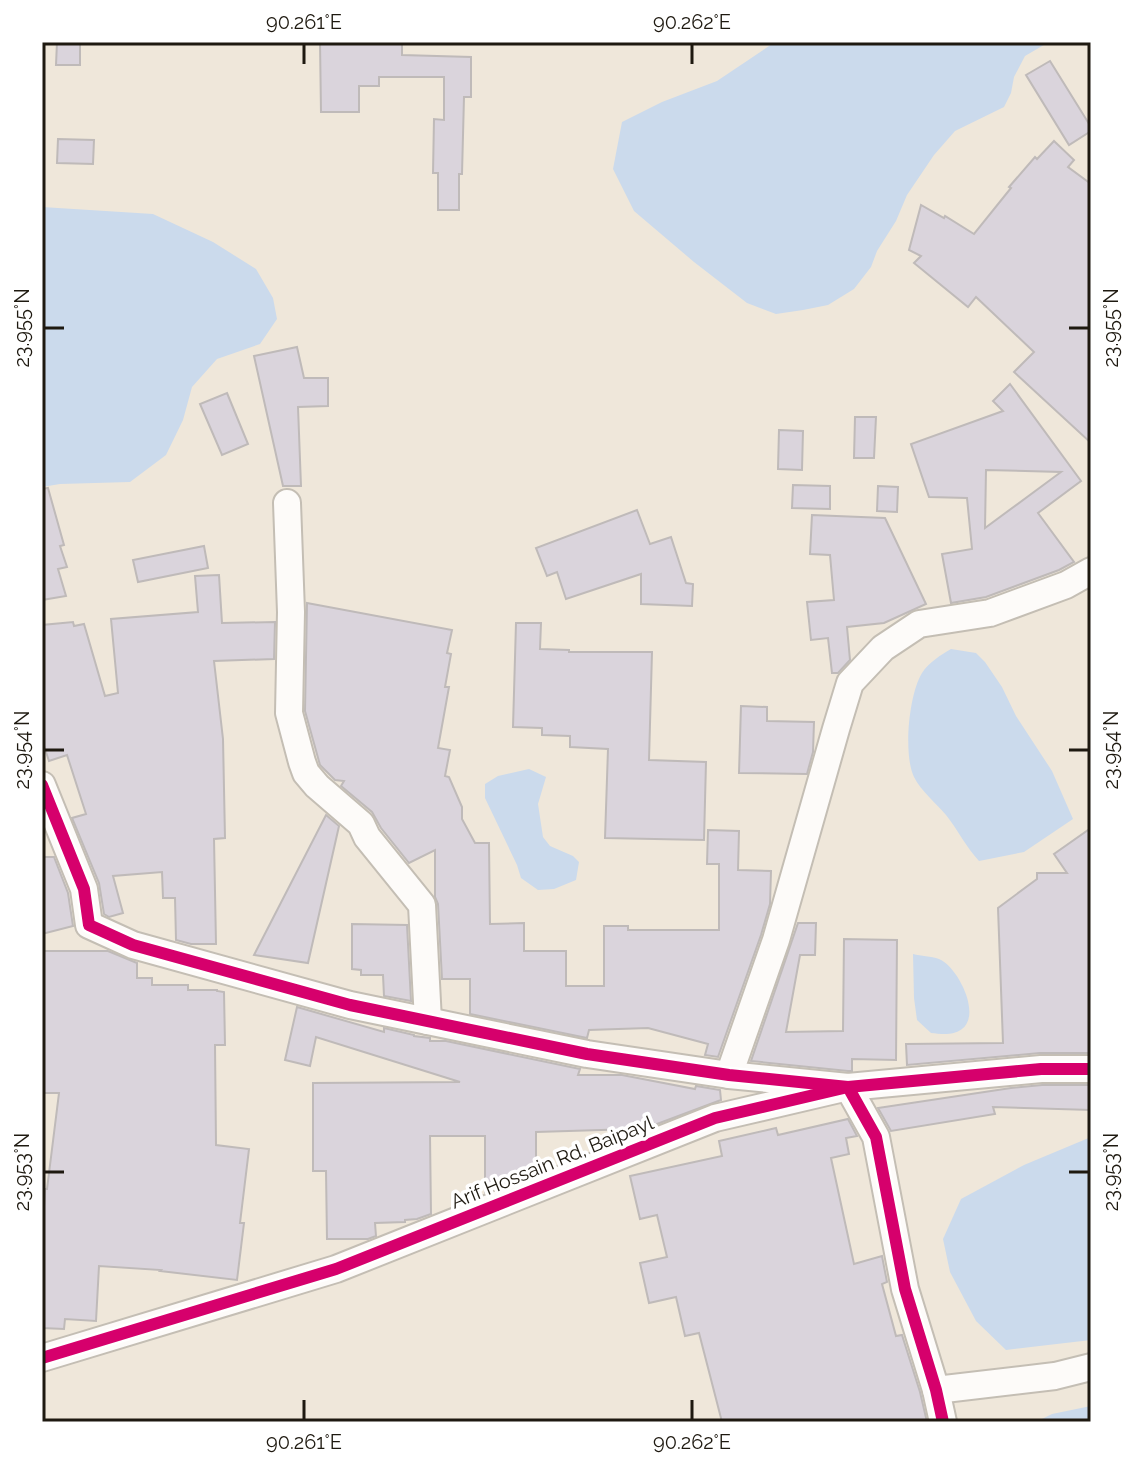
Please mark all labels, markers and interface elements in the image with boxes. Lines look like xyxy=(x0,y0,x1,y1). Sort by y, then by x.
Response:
text: 90.261°E xyxy=(266,10,342,34)
text: 90.262°E xyxy=(653,10,731,34)
text: 23.955°N xyxy=(10,288,34,368)
text: 23.955°N xyxy=(1099,288,1123,368)
text: 23.954°N xyxy=(10,711,34,789)
text: 23.954°N xyxy=(1099,711,1123,789)
street label: Arif Hossain Rd, Baipayl xyxy=(447,1110,657,1214)
text: 23.953°N xyxy=(10,1133,34,1211)
text: 23.953°N xyxy=(1099,1133,1123,1211)
text: 90.261°E xyxy=(266,1430,342,1454)
text: 90.262°E xyxy=(653,1430,731,1454)

